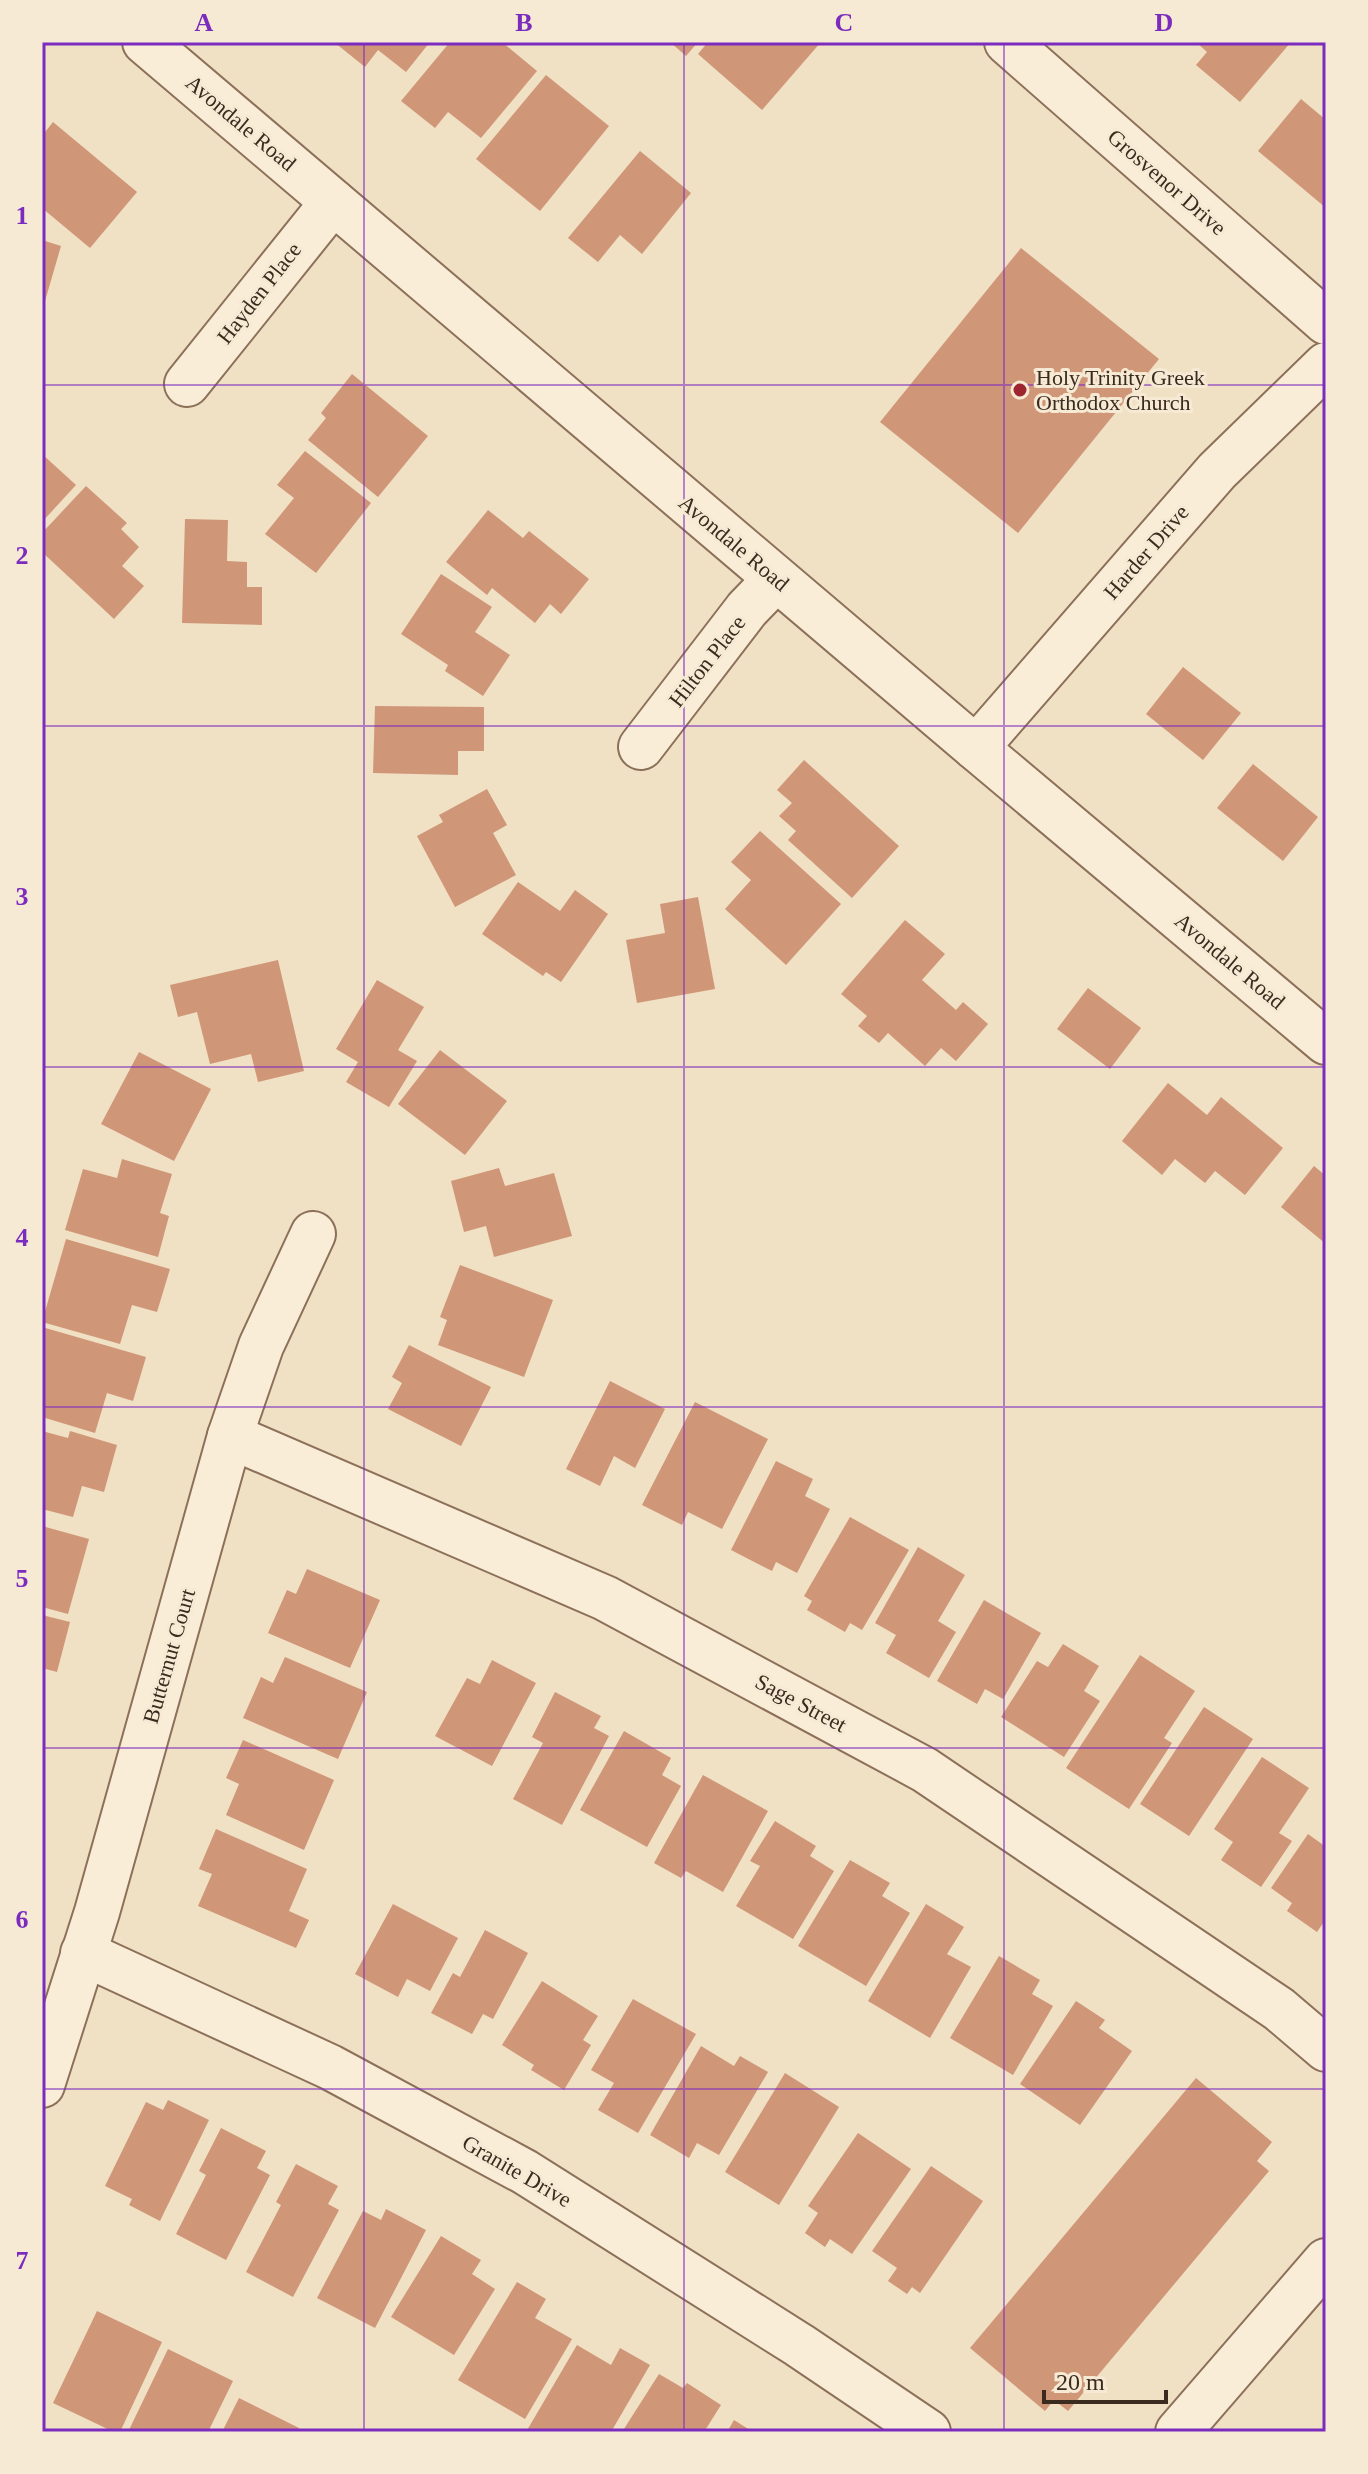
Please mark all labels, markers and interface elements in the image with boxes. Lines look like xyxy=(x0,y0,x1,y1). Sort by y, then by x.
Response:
text: A xyxy=(195,8,214,37)
text: B xyxy=(515,8,533,37)
text: C xyxy=(835,8,853,37)
text: D xyxy=(1155,8,1173,37)
street label: Avondale Road xyxy=(181,70,301,176)
street label: Grosvenor Drive xyxy=(1103,124,1231,240)
text: 1 xyxy=(16,201,29,230)
street label: Hayden Place xyxy=(212,237,306,349)
place label: Holy Trinity Greek Orthodox Church xyxy=(1036,365,1205,415)
marker: Holy Trinity Greek Orthodox Church xyxy=(1011,381,1029,399)
street label: Avondale Road xyxy=(674,490,794,596)
street label: Harder Drive xyxy=(1098,500,1194,604)
text: 2 xyxy=(16,541,29,570)
street label: Hilton Place xyxy=(663,610,751,712)
text: 3 xyxy=(16,882,29,911)
street label: Avondale Road xyxy=(1170,908,1290,1014)
text: 4 xyxy=(16,1223,29,1252)
text: 5 xyxy=(16,1564,29,1593)
street label: Butternut Court xyxy=(138,1586,200,1726)
street label: Sage Street xyxy=(751,1669,851,1737)
text: 6 xyxy=(16,1905,29,1934)
street label: Granite Drive xyxy=(458,2130,576,2212)
text: 7 xyxy=(16,2246,29,2275)
scale bar xyxy=(1044,2354,1166,2404)
text: 20 m xyxy=(1056,2369,1105,2395)

